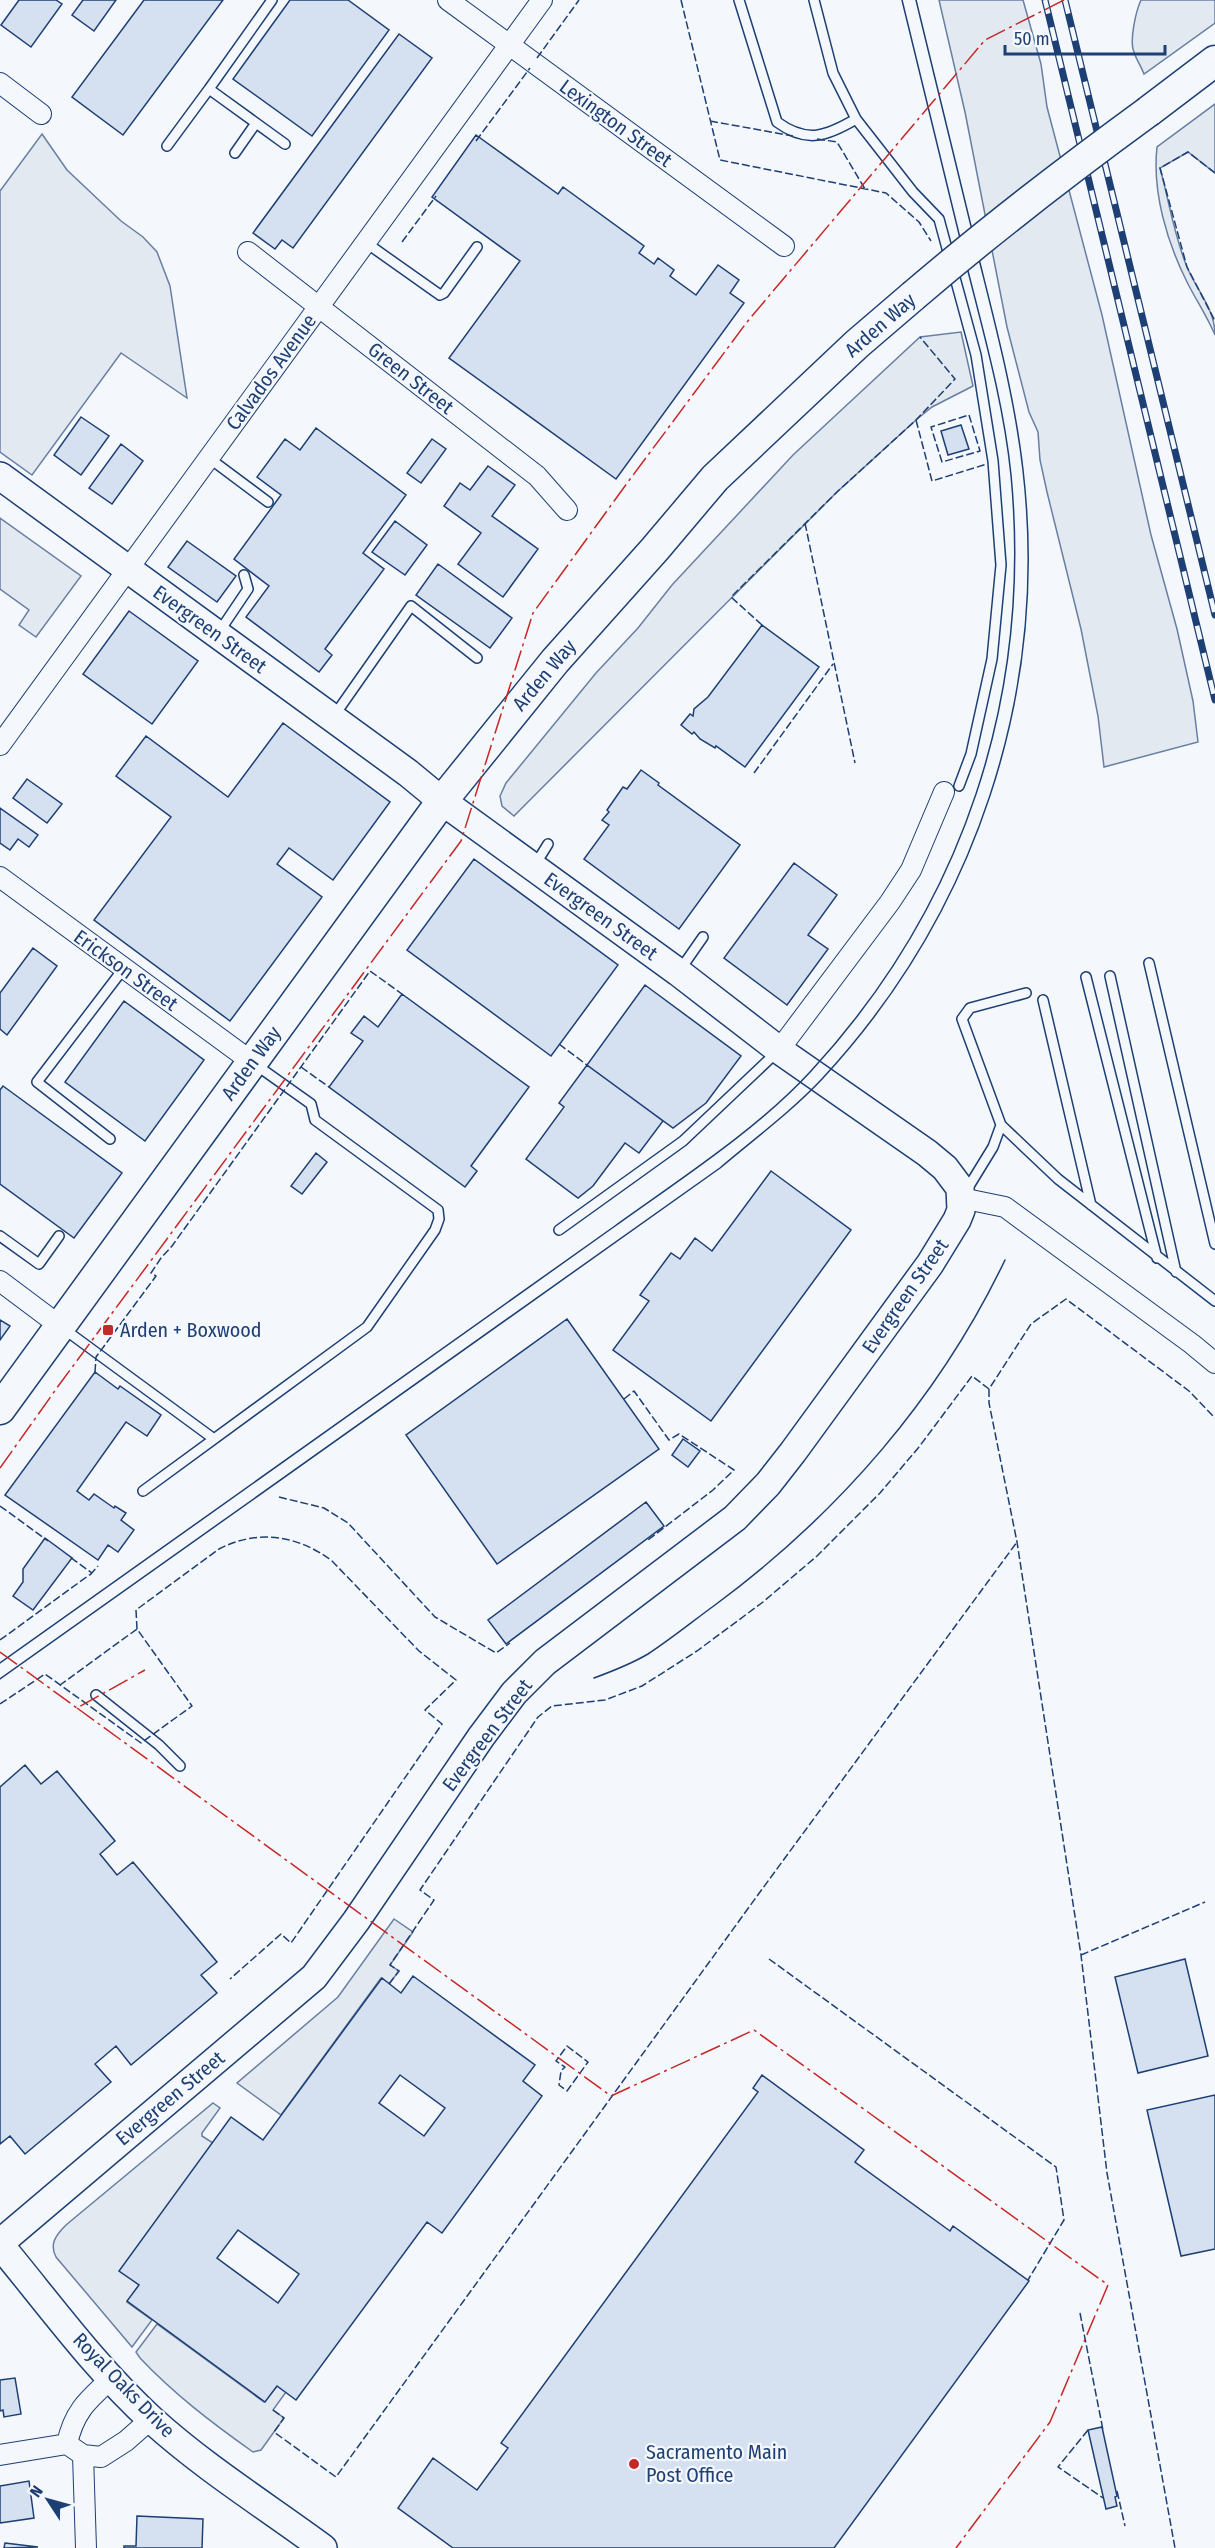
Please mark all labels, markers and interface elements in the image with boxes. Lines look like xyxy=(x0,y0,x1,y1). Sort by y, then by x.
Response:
scale bar xyxy=(1005,18,1166,56)
text: 50 m xyxy=(1014,28,1050,50)
street label: Lexington Street xyxy=(555,74,677,172)
street label: Arden Way xyxy=(840,288,920,362)
street label: Calvados Avenue xyxy=(221,309,321,435)
street label: Green Street xyxy=(363,337,459,419)
street label: Evergreen Street xyxy=(149,580,272,678)
street label: Arden Way xyxy=(507,634,581,715)
street label: Evergreen Street xyxy=(540,867,663,965)
street label: Erickson Street xyxy=(69,924,183,1016)
street label: Arden Way xyxy=(216,1021,286,1105)
street label: Evergreen Street xyxy=(857,1234,954,1358)
place label: Arden + Boxwood xyxy=(120,1318,262,1342)
marker: Arden + Boxwood xyxy=(101,1323,115,1337)
street label: Evergreen Street xyxy=(437,1674,537,1796)
street label: Evergreen Street xyxy=(111,2045,230,2150)
street label: Royal Oaks Drive xyxy=(68,2328,180,2442)
place label: Sacramento Main Post Office xyxy=(646,2440,787,2487)
marker: Sacramento Main Post Office xyxy=(627,2457,641,2471)
north arrow xyxy=(18,2470,78,2530)
text: N xyxy=(26,2482,47,2501)

